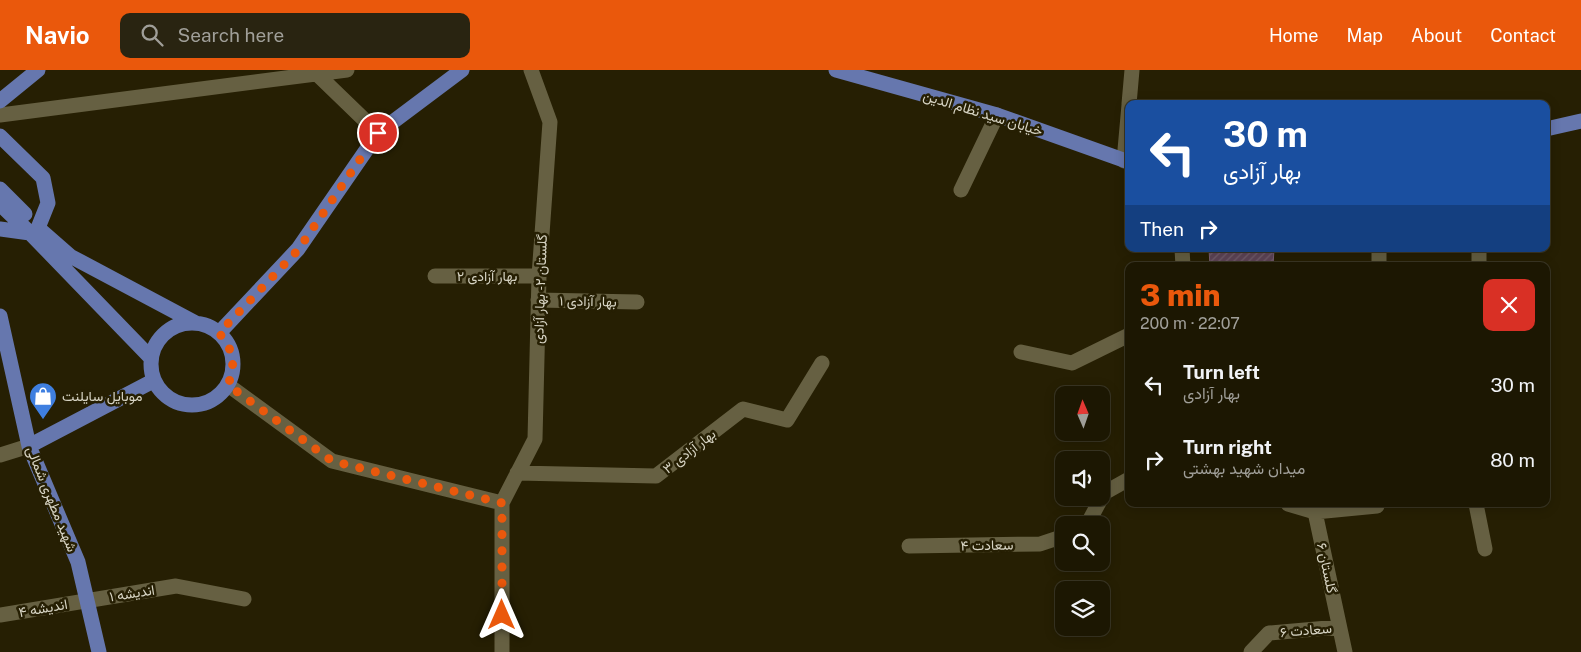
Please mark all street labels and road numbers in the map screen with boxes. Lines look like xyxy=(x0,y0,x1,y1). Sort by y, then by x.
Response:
street label: خیابان سید نظام الدین xyxy=(921,87,1045,140)
street label: گلستان ۲ - بهار آزادی xyxy=(530,234,551,344)
street label: بهار آزادی ۲ xyxy=(457,268,517,285)
street label: بهار آزادی ۱ xyxy=(559,293,617,310)
street label: بهار آزادی ۳ xyxy=(659,425,719,477)
street label: شهید مطهری شمالی xyxy=(23,444,80,554)
street label: سعادت ۴ xyxy=(960,537,1014,553)
street label: گلستان ۶ xyxy=(1313,541,1340,595)
street label: اندیشه ۱ xyxy=(108,582,156,604)
street label: اندیشه ۴ xyxy=(17,596,69,620)
street label: سعادت ۶ xyxy=(1279,620,1333,640)

